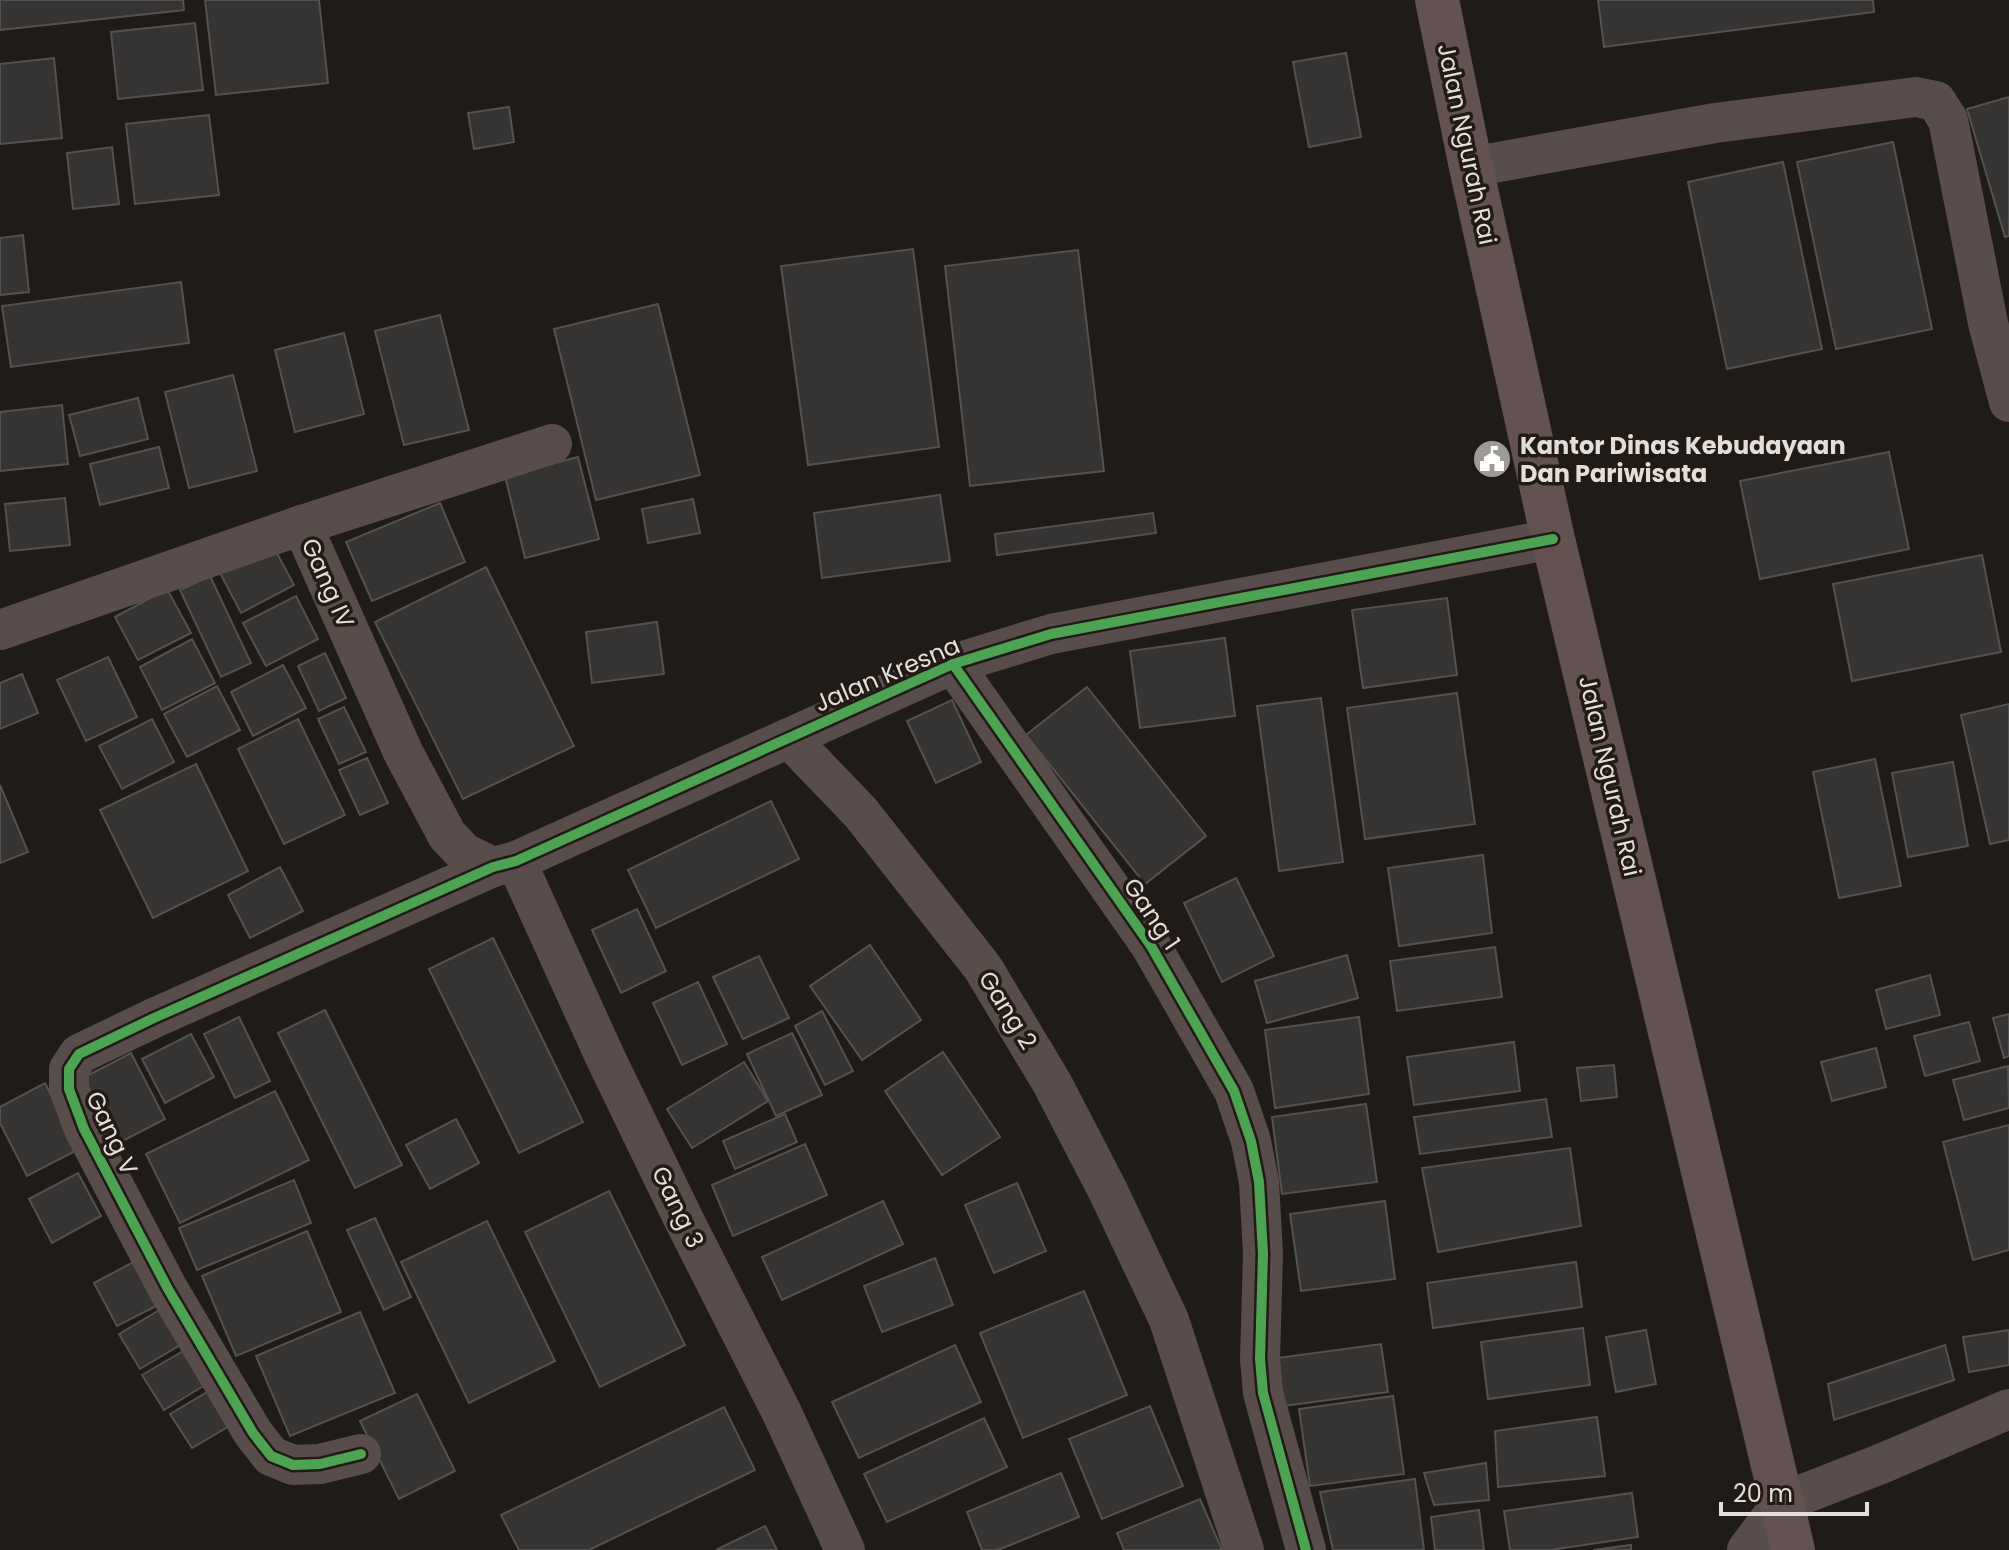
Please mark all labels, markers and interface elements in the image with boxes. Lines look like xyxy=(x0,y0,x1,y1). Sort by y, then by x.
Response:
street label: Jalan Ngurah Rai xyxy=(1430,40,1504,248)
place label: Kantor Dinas Kebudayaan Dan Pariwisata xyxy=(1520,429,1846,490)
public building icon: Kantor Dinas Kebudayaan Dan Pariwisata xyxy=(1471,438,1513,480)
street label: Gang IV xyxy=(294,533,362,633)
street label: Jalan Kresna xyxy=(809,628,965,720)
street label: Jalan Ngurah Rai xyxy=(1571,672,1649,880)
street label: Gang 1 xyxy=(1116,871,1188,957)
street label: Gang 2 xyxy=(971,964,1045,1056)
street label: Gang V xyxy=(78,1086,146,1180)
street label: Gang 3 xyxy=(644,1161,712,1253)
scale bar xyxy=(1721,1466,1867,1516)
text: 20 m xyxy=(1733,1477,1793,1510)

